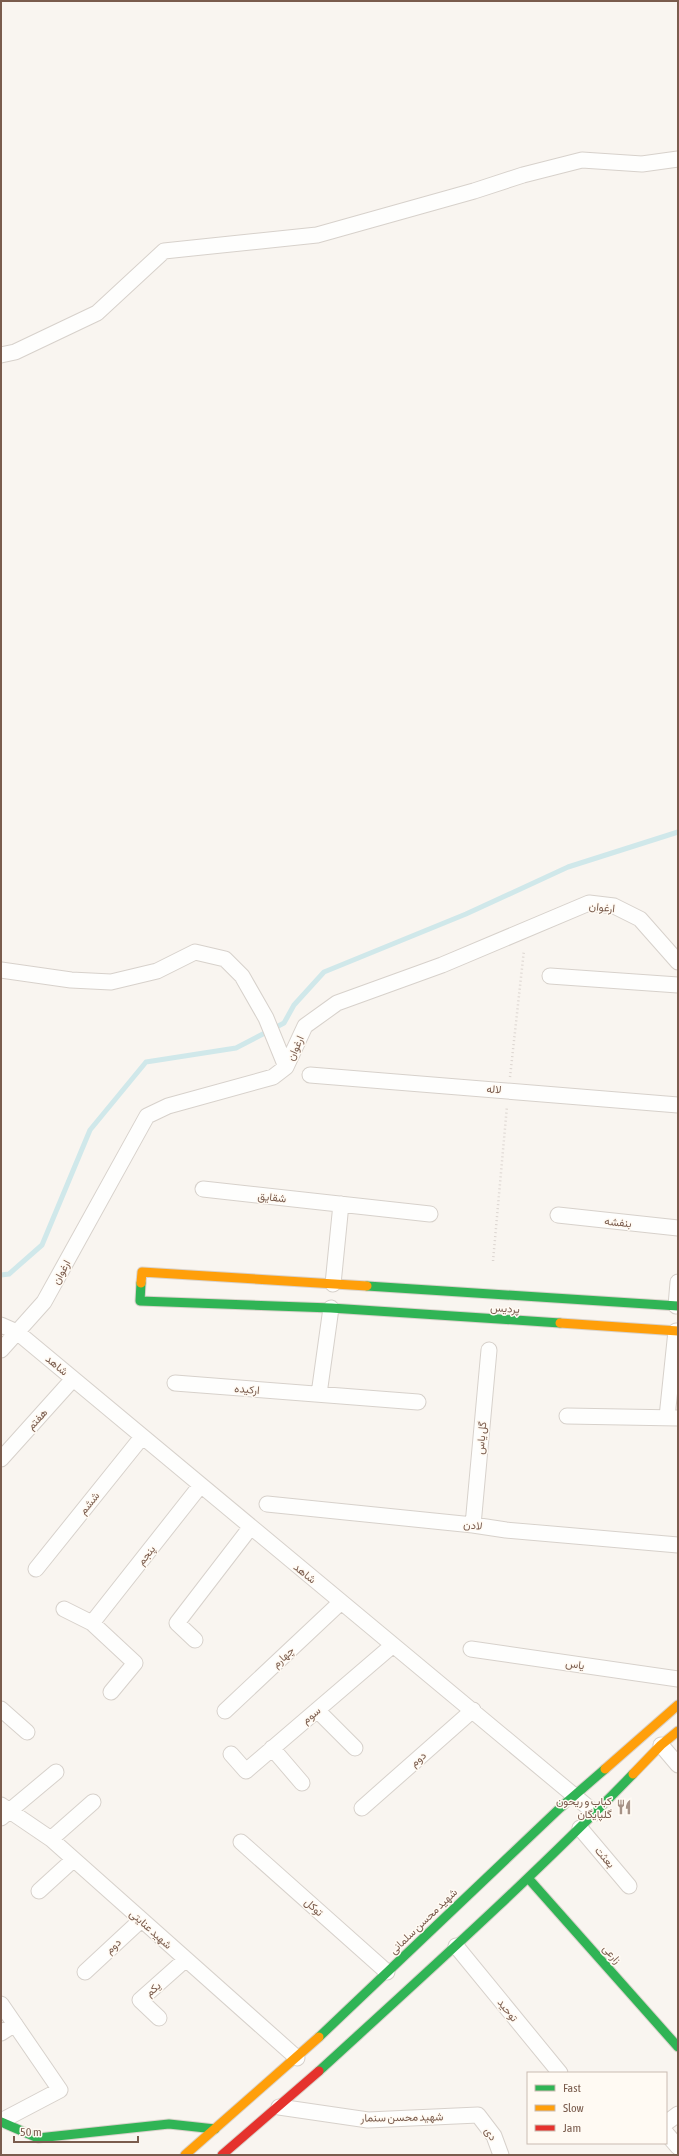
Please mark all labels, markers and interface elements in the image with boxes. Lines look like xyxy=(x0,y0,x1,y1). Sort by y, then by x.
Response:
street label: ارغوان xyxy=(588,900,616,915)
street label: ارغوان xyxy=(284,1034,307,1063)
street label: لاله xyxy=(486,1082,502,1096)
street label: شقایق xyxy=(257,1190,287,1206)
street label: بنفشه xyxy=(604,1215,632,1230)
street label: ارغوان xyxy=(49,1258,73,1287)
street label: پردیس xyxy=(490,1301,520,1317)
street label: شاهد xyxy=(44,1352,71,1378)
street label: ارکیده xyxy=(234,1382,260,1397)
street label: هفتم xyxy=(25,1406,51,1433)
street label: گل یاس xyxy=(474,1421,489,1455)
street label: ششم xyxy=(76,1489,103,1518)
street label: لادن xyxy=(463,1518,483,1532)
street label: پنجم xyxy=(135,1543,159,1568)
street label: شاهد xyxy=(291,1560,319,1586)
street label: چهارم xyxy=(270,1644,298,1671)
street label: یاس xyxy=(564,1657,585,1672)
street label: سوم xyxy=(299,1704,324,1728)
street label: دوم xyxy=(408,1749,430,1771)
place label: کباب و ریحون گلپایگان xyxy=(556,1795,612,1822)
restaurant icon: کباب و ریحون گلپایگان xyxy=(615,1798,633,1816)
street label: بعثت xyxy=(592,1844,617,1871)
street label: شهید محسن سلمانی xyxy=(387,1885,460,1957)
street label: توکل xyxy=(302,1896,326,1919)
street label: شهید عنایتی xyxy=(127,1907,175,1952)
street label: دوم xyxy=(103,1936,125,1958)
street label: زارعی xyxy=(600,1942,624,1967)
street label: یکم xyxy=(143,1979,164,2000)
street label: توحید xyxy=(495,1996,521,2025)
legend xyxy=(527,2072,667,2144)
text: Fast xyxy=(563,2081,581,2095)
text: Slow xyxy=(563,2101,584,2115)
street label: شهید محسن سنمار xyxy=(359,2110,444,2125)
scale bar xyxy=(14,2118,138,2144)
text: Jam xyxy=(563,2121,581,2135)
text: 50 m xyxy=(20,2125,42,2139)
street label: دی xyxy=(482,2125,499,2143)

